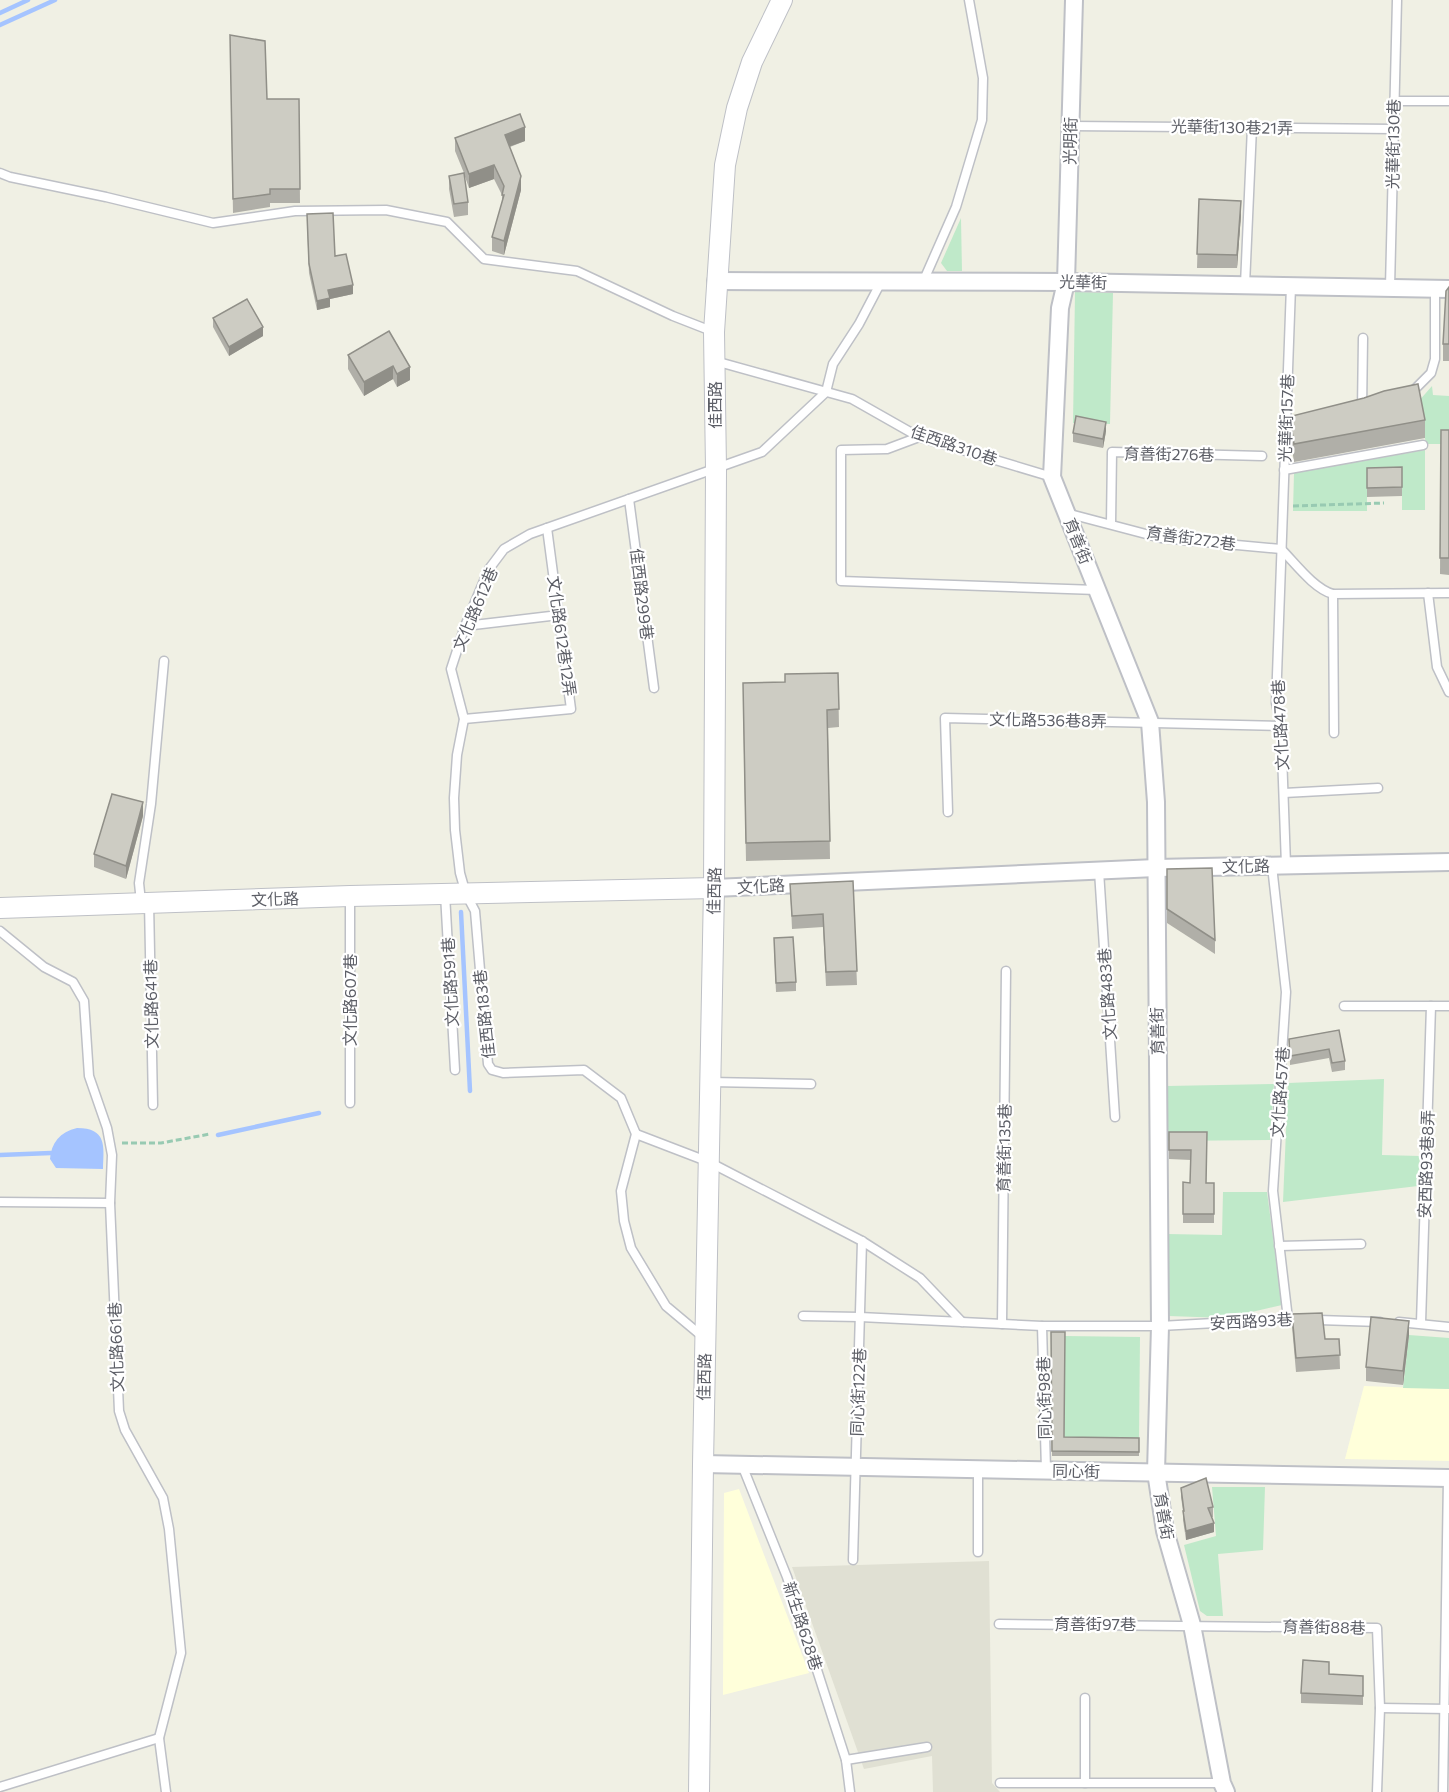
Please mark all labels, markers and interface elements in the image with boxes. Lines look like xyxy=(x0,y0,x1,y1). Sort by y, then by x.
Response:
street label: 光華街130巷 xyxy=(1382,99,1403,189)
street label: 光華街130巷21弄 xyxy=(1171,116,1293,137)
street label: 光明街 xyxy=(1060,117,1079,165)
street label: 光華街 xyxy=(1059,272,1107,291)
street label: 光華街157巷 xyxy=(1274,373,1297,463)
street label: 佳西路 xyxy=(705,381,724,429)
street label: 佳西路310巷 xyxy=(908,421,1000,468)
street label: 育善街276巷 xyxy=(1123,443,1215,464)
street label: 育善街 xyxy=(1061,515,1096,567)
street label: 育善街272巷 xyxy=(1145,522,1237,553)
street label: 佳西路299巷 xyxy=(627,547,658,641)
street label: 文化路612巷 xyxy=(448,564,501,654)
street label: 文化路612巷12弄 xyxy=(545,575,580,697)
street label: 文化路478巷 xyxy=(1268,679,1291,771)
street label: 文化路536巷8弄 xyxy=(989,709,1107,730)
street label: 文化路 xyxy=(1222,856,1270,875)
street label: 佳西路 xyxy=(704,867,723,915)
street label: 文化路 xyxy=(737,875,785,896)
street label: 文化路 xyxy=(251,888,299,909)
street label: 文化路591巷 xyxy=(438,937,461,1027)
street label: 文化路483巷 xyxy=(1094,947,1119,1041)
street label: 文化路607巷 xyxy=(340,954,359,1046)
street label: 文化路641巷 xyxy=(140,959,161,1049)
street label: 佳西路183巷 xyxy=(469,968,498,1060)
street label: 育善街 xyxy=(1147,1007,1166,1055)
street label: 文化路457巷 xyxy=(1267,1046,1292,1138)
street label: 育善街135巷 xyxy=(993,1103,1014,1193)
street label: 安西路93巷8弄 xyxy=(1414,1109,1437,1219)
street label: 文化路661巷 xyxy=(104,1302,127,1392)
street label: 安西路93巷 xyxy=(1209,1309,1293,1332)
street label: 同心街122巷 xyxy=(846,1347,869,1437)
street label: 佳西路 xyxy=(694,1353,713,1401)
street label: 同心街98巷 xyxy=(1033,1356,1054,1440)
street label: 同心街 xyxy=(1052,1461,1100,1480)
street label: 育善街 xyxy=(1151,1491,1178,1541)
street label: 新生路628巷 xyxy=(780,1579,827,1673)
street label: 育善街97巷 xyxy=(1054,1614,1136,1633)
street label: 育善街88巷 xyxy=(1282,1616,1366,1637)

